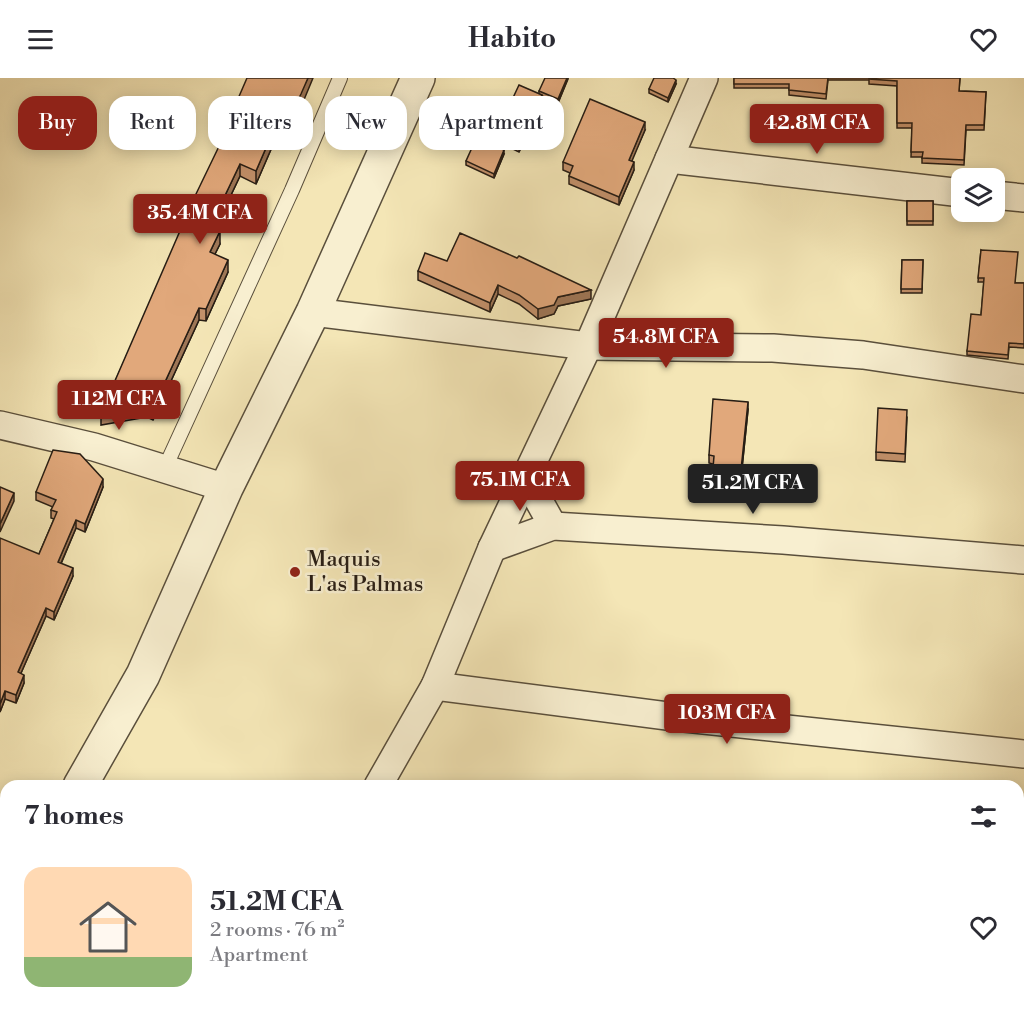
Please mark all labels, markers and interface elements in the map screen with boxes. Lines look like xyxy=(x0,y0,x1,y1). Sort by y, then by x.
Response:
text: Habito xyxy=(468,22,556,56)
icon: menu xyxy=(24,23,57,56)
icon: heart xyxy=(967,23,1000,56)
chip: Buy xyxy=(18,96,97,150)
chip: Rent xyxy=(109,96,196,150)
chip: Filters xyxy=(208,96,313,150)
chip: New xyxy=(325,96,407,150)
chip: Apartment xyxy=(419,96,564,150)
pin: 42.8M CFA xyxy=(748,104,886,155)
text: 42.8M CFA xyxy=(764,111,870,136)
map controls xyxy=(951,168,1005,222)
button: layers xyxy=(951,168,1005,222)
pin: 35.4M CFA xyxy=(131,194,269,245)
text: 35.4M CFA xyxy=(147,201,253,226)
pin: 54.8M CFA xyxy=(597,318,735,369)
text: 54.8M CFA xyxy=(613,325,719,350)
pin: 112M CFA xyxy=(57,380,181,431)
text: 112M CFA xyxy=(72,387,166,412)
pin: 75.1M CFA xyxy=(451,461,589,512)
pin: 51.2M CFA xyxy=(684,464,822,515)
text: 75.1M CFA xyxy=(469,468,571,493)
text: 51.2M CFA xyxy=(702,471,804,496)
place label: Maquis L'as Palmas xyxy=(307,546,423,598)
marker: Maquis L'as Palmas xyxy=(288,565,302,579)
pin: 103M CFA xyxy=(665,694,789,745)
text: 103M CFA xyxy=(678,701,776,726)
text: 7 homes xyxy=(24,800,124,832)
icon: filters xyxy=(967,800,1000,833)
text: 51.2M CFA xyxy=(210,886,343,918)
icon: home xyxy=(72,891,144,963)
icon: heart xyxy=(967,911,1000,944)
text: 2 rooms · 76 m² xyxy=(210,918,344,943)
text: Apartment xyxy=(210,943,308,968)

